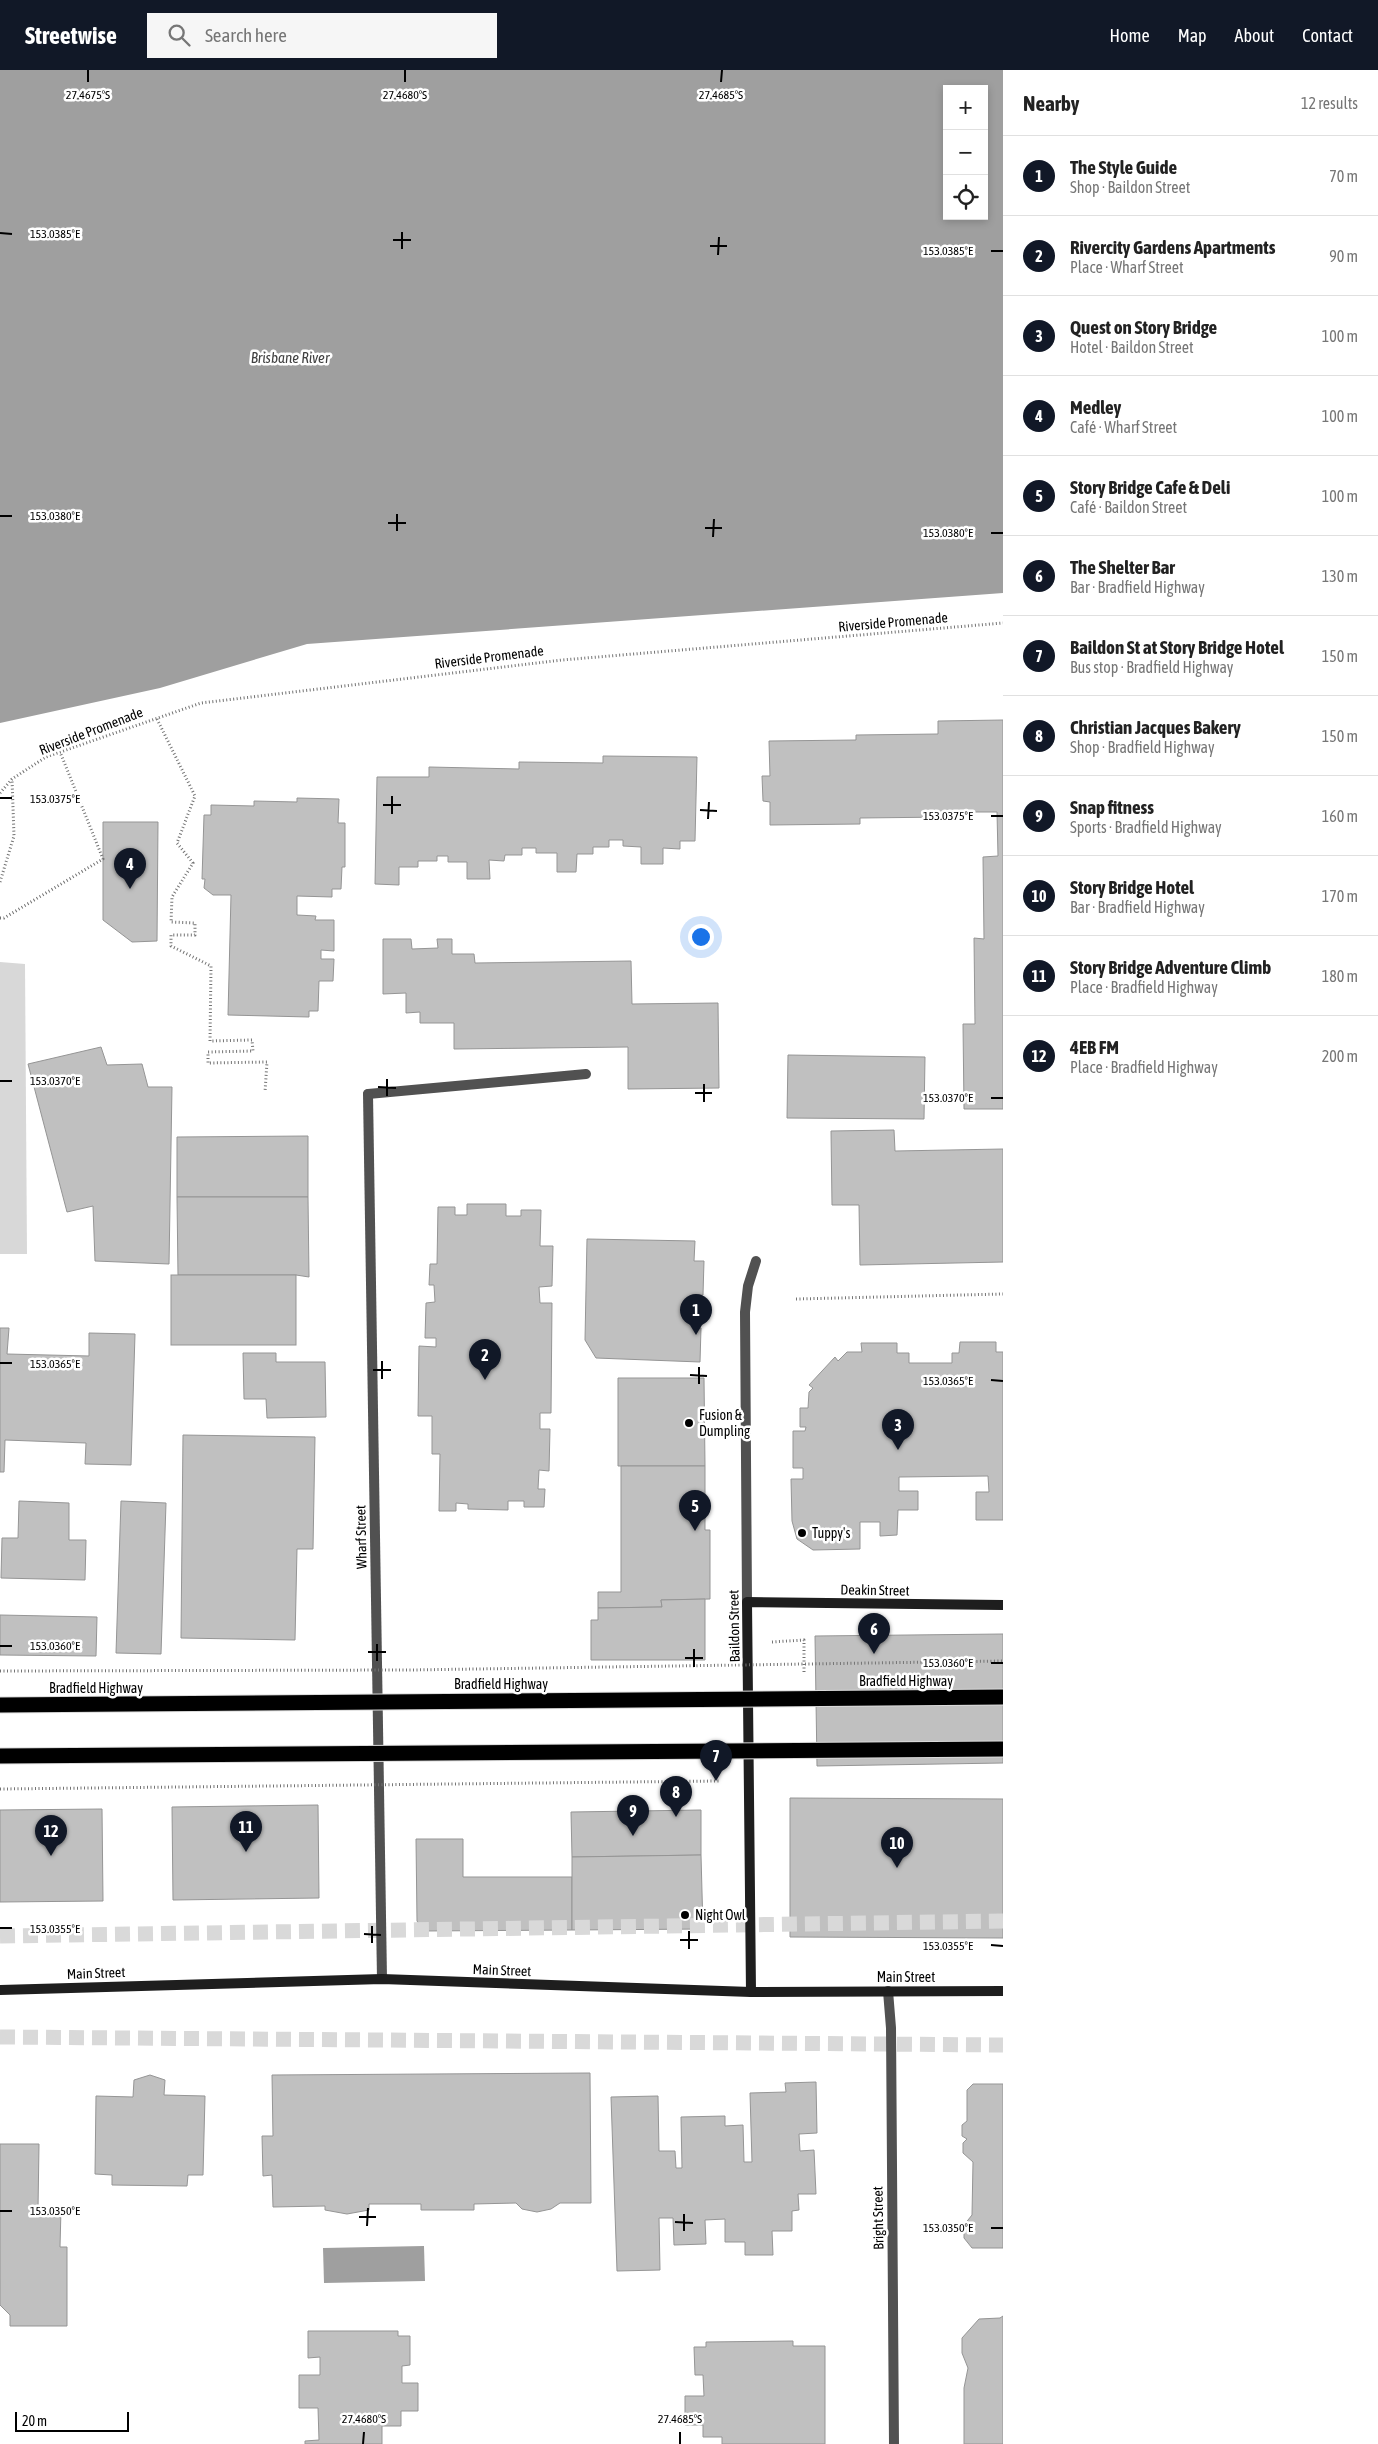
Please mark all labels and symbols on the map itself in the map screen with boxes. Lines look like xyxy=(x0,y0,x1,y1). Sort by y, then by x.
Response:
text: 27.4675°S xyxy=(66,88,110,102)
text: 27.4680°S xyxy=(383,88,427,102)
text: 27.4685°S xyxy=(699,88,743,102)
text: 153.0385°E xyxy=(30,227,80,241)
text: 153.0385°E xyxy=(923,244,973,258)
water label: Brisbane River xyxy=(251,349,330,366)
text: 153.0380°E xyxy=(30,509,80,523)
text: 153.0380°E xyxy=(923,526,973,540)
street label: Riverside Promenade xyxy=(838,609,948,635)
street label: Riverside Promenade xyxy=(434,642,544,672)
street label: Riverside Promenade xyxy=(37,704,145,758)
text: 153.0375°E xyxy=(30,792,80,806)
text: 153.0375°E xyxy=(923,809,973,823)
pin: 4 xyxy=(114,848,146,889)
your location xyxy=(688,924,714,950)
text: 153.0370°E xyxy=(30,1074,80,1088)
text: 153.0370°E xyxy=(923,1091,973,1105)
pin: 1 xyxy=(680,1294,712,1335)
pin: 2 xyxy=(469,1339,501,1380)
text: 153.0365°E xyxy=(30,1357,80,1371)
text: 153.0365°E xyxy=(923,1374,973,1388)
place label: Fusion & Dumpling xyxy=(699,1407,750,1439)
pin: 3 xyxy=(882,1409,914,1450)
marker: Fusion & Dumpling xyxy=(683,1417,695,1429)
pin: 5 xyxy=(679,1490,711,1531)
street label: Wharf Street xyxy=(352,1505,370,1569)
place label: Tuppy's xyxy=(812,1525,850,1541)
marker: Tuppy's xyxy=(796,1527,808,1539)
street label: Deakin Street xyxy=(840,1581,910,1599)
street label: Baildon Street xyxy=(725,1590,743,1662)
pin: 6 xyxy=(858,1613,890,1654)
text: 153.0360°E xyxy=(30,1639,80,1653)
text: 153.0360°E xyxy=(923,1656,973,1670)
street label: Bradfield Highway xyxy=(859,1673,953,1689)
street label: Bradfield Highway xyxy=(454,1676,548,1692)
street label: Bradfield Highway xyxy=(49,1680,143,1696)
pin: 7 xyxy=(700,1740,732,1781)
pin: 8 xyxy=(660,1776,692,1817)
pin: 9 xyxy=(617,1795,649,1836)
pin: 11 xyxy=(230,1811,262,1852)
pin: 12 xyxy=(35,1815,67,1856)
pin: 10 xyxy=(881,1827,913,1868)
place label: Night Owl xyxy=(695,1907,746,1923)
marker: Night Owl xyxy=(679,1909,691,1921)
text: 153.0355°E xyxy=(30,1922,80,1936)
text: 153.0355°E xyxy=(923,1939,973,1953)
street label: Main Street xyxy=(472,1961,532,1979)
street label: Main Street xyxy=(66,1964,126,1982)
street label: Main Street xyxy=(877,1969,935,1985)
street label: Bright Street xyxy=(869,2186,887,2250)
text: 153.0350°E xyxy=(30,2204,80,2218)
text: 153.0350°E xyxy=(923,2221,973,2235)
scale bar xyxy=(15,2409,129,2432)
text: 27.4680°S xyxy=(342,2412,386,2426)
text: 27.4685°S xyxy=(658,2412,702,2426)

